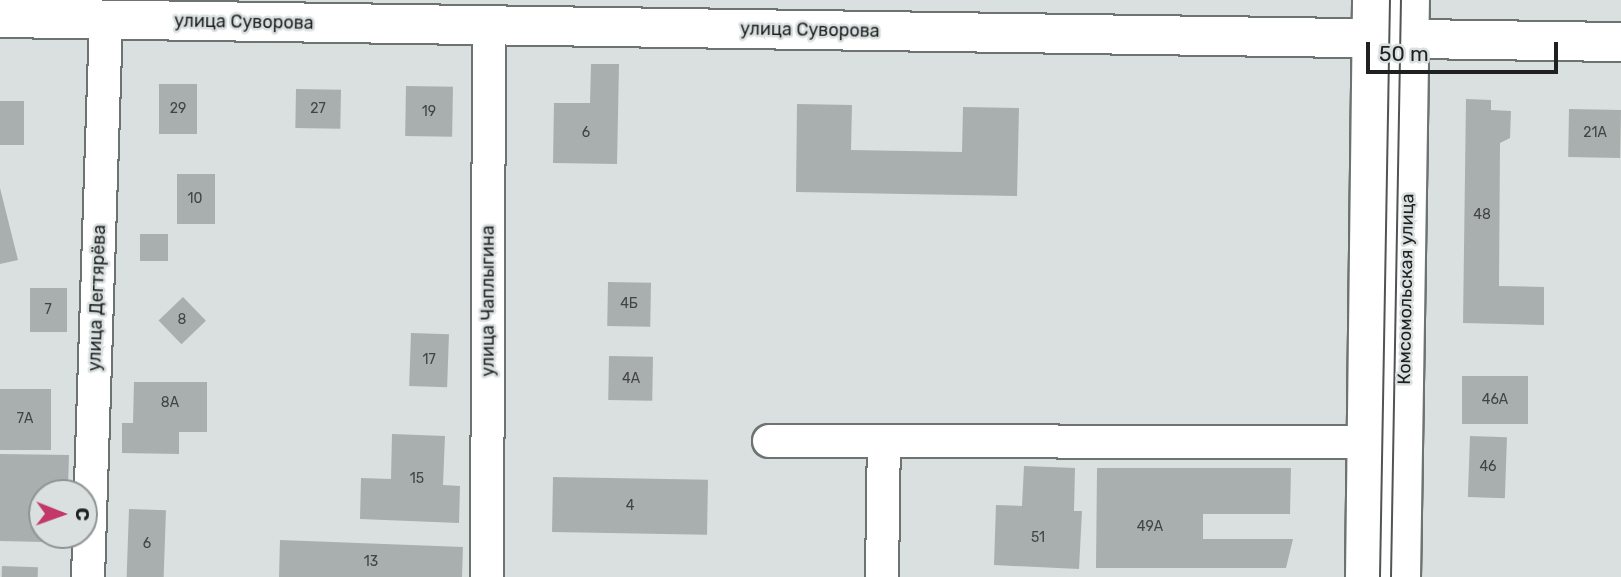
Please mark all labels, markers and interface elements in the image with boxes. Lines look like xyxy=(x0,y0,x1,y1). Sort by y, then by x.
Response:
street label: улица Суворова xyxy=(174,10,314,34)
street label: улица Суворова xyxy=(740,18,880,42)
scale bar xyxy=(1369,28,1562,72)
text: 50 m xyxy=(1379,41,1429,66)
house number: 29 xyxy=(170,101,186,117)
house number: 27 xyxy=(310,101,326,117)
house number: 19 xyxy=(422,104,436,120)
house number: 6 xyxy=(582,125,590,141)
house number: 21А xyxy=(1583,125,1607,141)
house number: 10 xyxy=(188,191,202,207)
street label: Комсомольская улица xyxy=(1394,193,1418,385)
house number: 48 xyxy=(1473,207,1491,223)
street label: улица Дегтярёва xyxy=(84,224,110,372)
street label: улица Чаплыгина xyxy=(477,225,499,377)
house number: 4Б xyxy=(620,296,638,312)
house number: 7 xyxy=(44,302,52,318)
house number: 8 xyxy=(178,312,186,328)
house number: 17 xyxy=(422,352,436,368)
house number: 4А xyxy=(622,371,640,387)
house number: 46А xyxy=(1482,392,1508,408)
house number: 8А xyxy=(161,395,179,411)
house number: 7А xyxy=(17,411,33,427)
house number: 46 xyxy=(1479,459,1497,475)
house number: 15 xyxy=(410,471,424,487)
north arrow xyxy=(28,479,98,549)
house number: 4 xyxy=(626,498,634,514)
text: С xyxy=(71,507,94,521)
house number: 49А xyxy=(1137,519,1163,535)
house number: 51 xyxy=(1031,530,1045,546)
house number: 6 xyxy=(143,536,151,552)
house number: 13 xyxy=(364,554,378,570)

